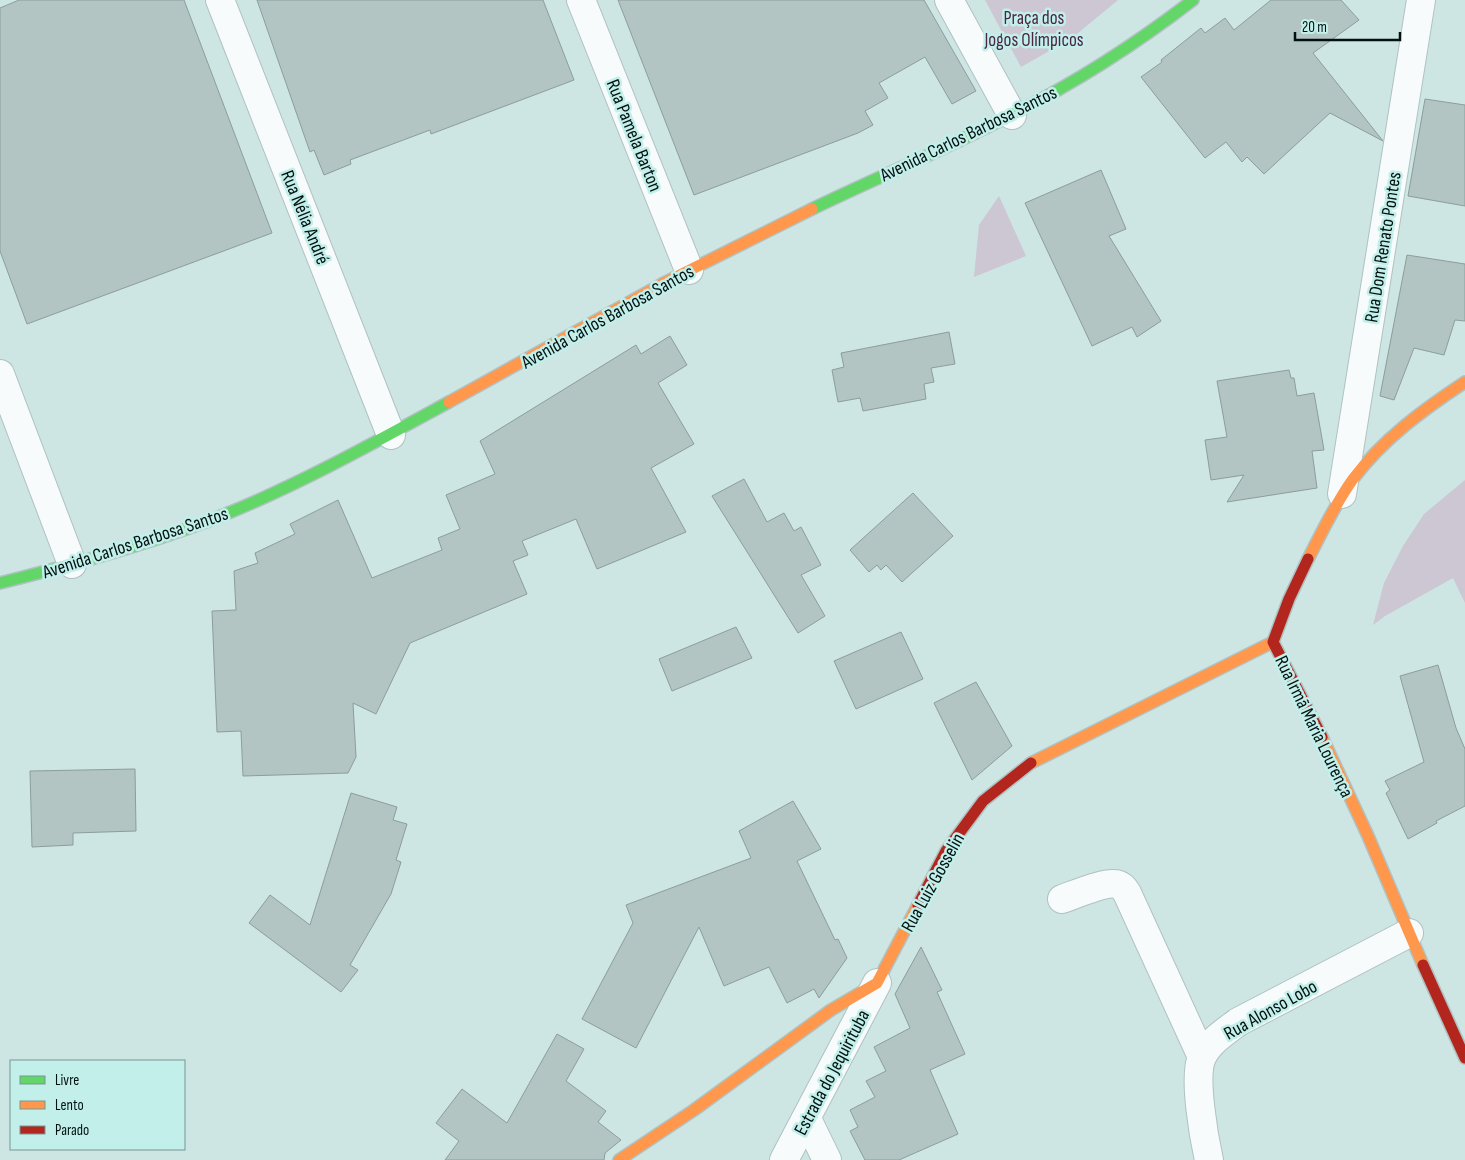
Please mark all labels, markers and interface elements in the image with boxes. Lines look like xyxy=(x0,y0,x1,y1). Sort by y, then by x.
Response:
park label: Praça dos Jogos Olímpicos xyxy=(983,7,1084,52)
scale bar xyxy=(1295,10,1400,42)
text: 20 m xyxy=(1302,18,1327,37)
street label: Rua Pamela Barton xyxy=(601,76,667,195)
street label: Avenida Carlos Barbosa Santos xyxy=(876,81,1061,188)
street label: Rua Nélia André xyxy=(275,167,334,268)
street label: Rua Dom Renato Pontes xyxy=(1360,170,1407,324)
street label: Avenida Carlos Barbosa Santos xyxy=(517,260,698,375)
street label: Avenida Carlos Barbosa Santos xyxy=(39,502,231,585)
street label: Rua Irmã Maria Lourença xyxy=(1269,652,1358,801)
street label: Rua Luiz Gosselin xyxy=(897,829,970,936)
street label: Rua Alonso Lobo xyxy=(1220,975,1321,1045)
street label: Estrada do Jequirituba xyxy=(790,1006,875,1139)
legend xyxy=(10,1060,185,1150)
text: Livre xyxy=(55,1071,79,1090)
text: Lento xyxy=(55,1096,84,1115)
text: Parado xyxy=(55,1121,89,1140)

